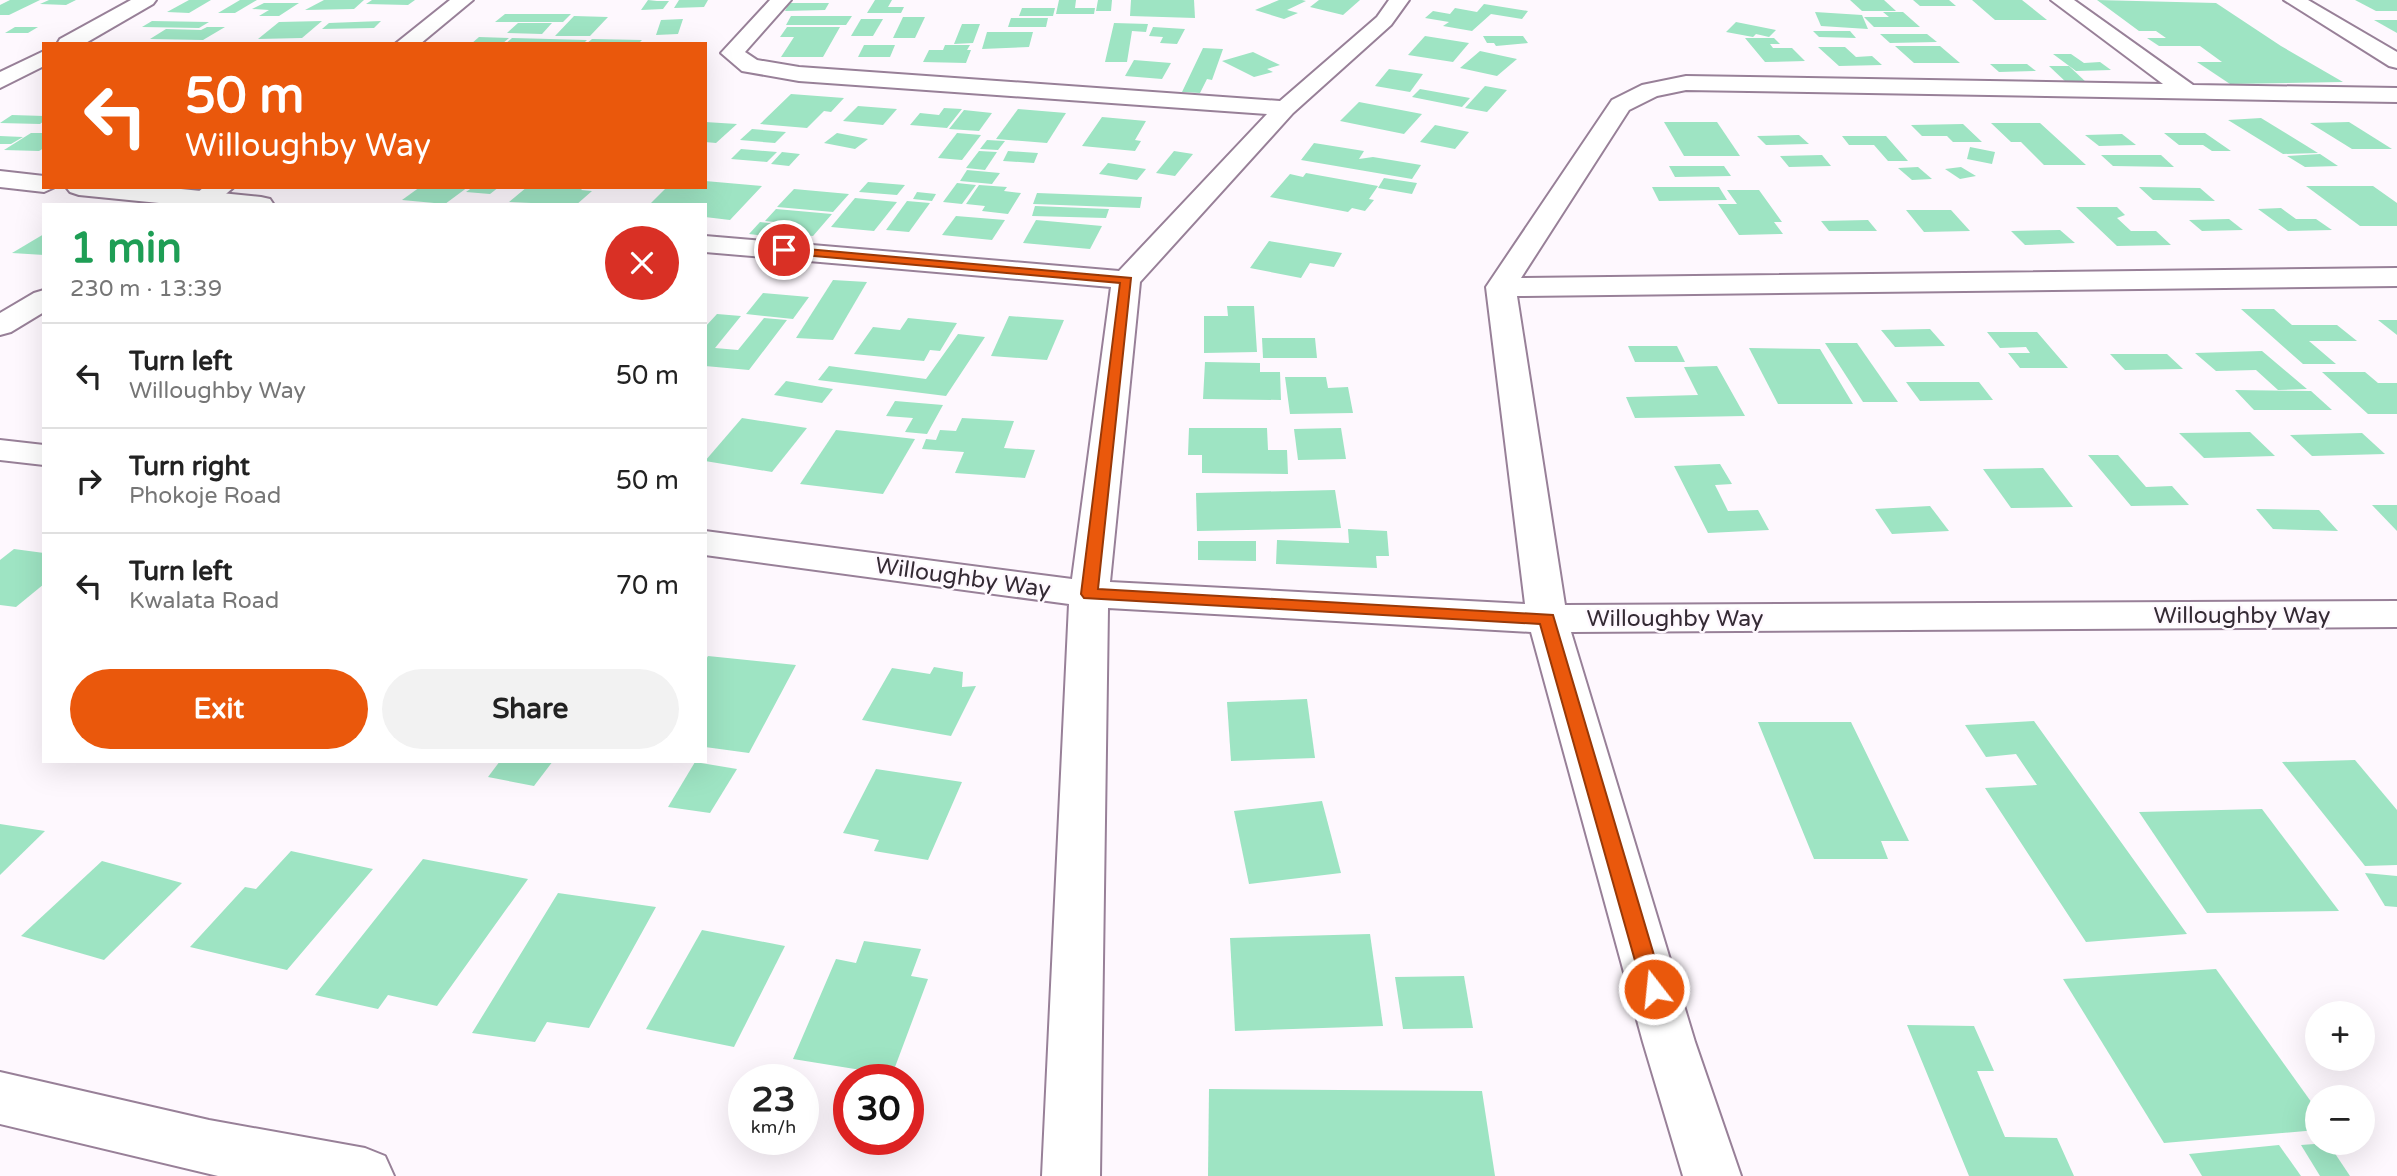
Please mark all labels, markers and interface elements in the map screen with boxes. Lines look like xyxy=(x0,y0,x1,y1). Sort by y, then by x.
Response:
text: 50 m xyxy=(185,67,304,126)
icon: left xyxy=(70,70,161,161)
text: Willoughby Way xyxy=(185,127,431,165)
pin xyxy=(754,220,814,280)
text: 1 min xyxy=(70,223,182,274)
button: close xyxy=(605,226,679,300)
icon: arrive xyxy=(765,231,803,269)
text: 230 m · 13:39 xyxy=(70,275,222,303)
text: Turn left xyxy=(129,346,232,377)
icon: left xyxy=(70,357,108,395)
text: 50 m xyxy=(616,360,679,391)
text: Willoughby Way xyxy=(129,377,306,405)
text: Turn right xyxy=(129,451,250,482)
icon: right xyxy=(70,462,108,500)
text: 50 m xyxy=(616,465,679,496)
text: Phokoje Road xyxy=(129,482,281,510)
street label: Willoughby Way xyxy=(873,552,1052,604)
text: Turn left xyxy=(129,556,232,587)
icon: left xyxy=(70,567,108,605)
text: 70 m xyxy=(616,570,679,601)
text: Kwalata Road xyxy=(129,587,279,615)
street label: Willoughby Way xyxy=(2154,602,2330,630)
street label: Willoughby Way xyxy=(1587,605,1763,633)
button: Exit xyxy=(70,669,368,749)
button: Share xyxy=(382,669,679,749)
position arrow xyxy=(1617,952,1691,1026)
map controls xyxy=(2305,1001,2375,1155)
button: + xyxy=(2305,1001,2375,1071)
speed limit sign: 30 xyxy=(833,1064,924,1155)
text: 23 xyxy=(752,1079,795,1121)
button: − xyxy=(2305,1085,2375,1155)
text: km/h xyxy=(751,1116,796,1138)

